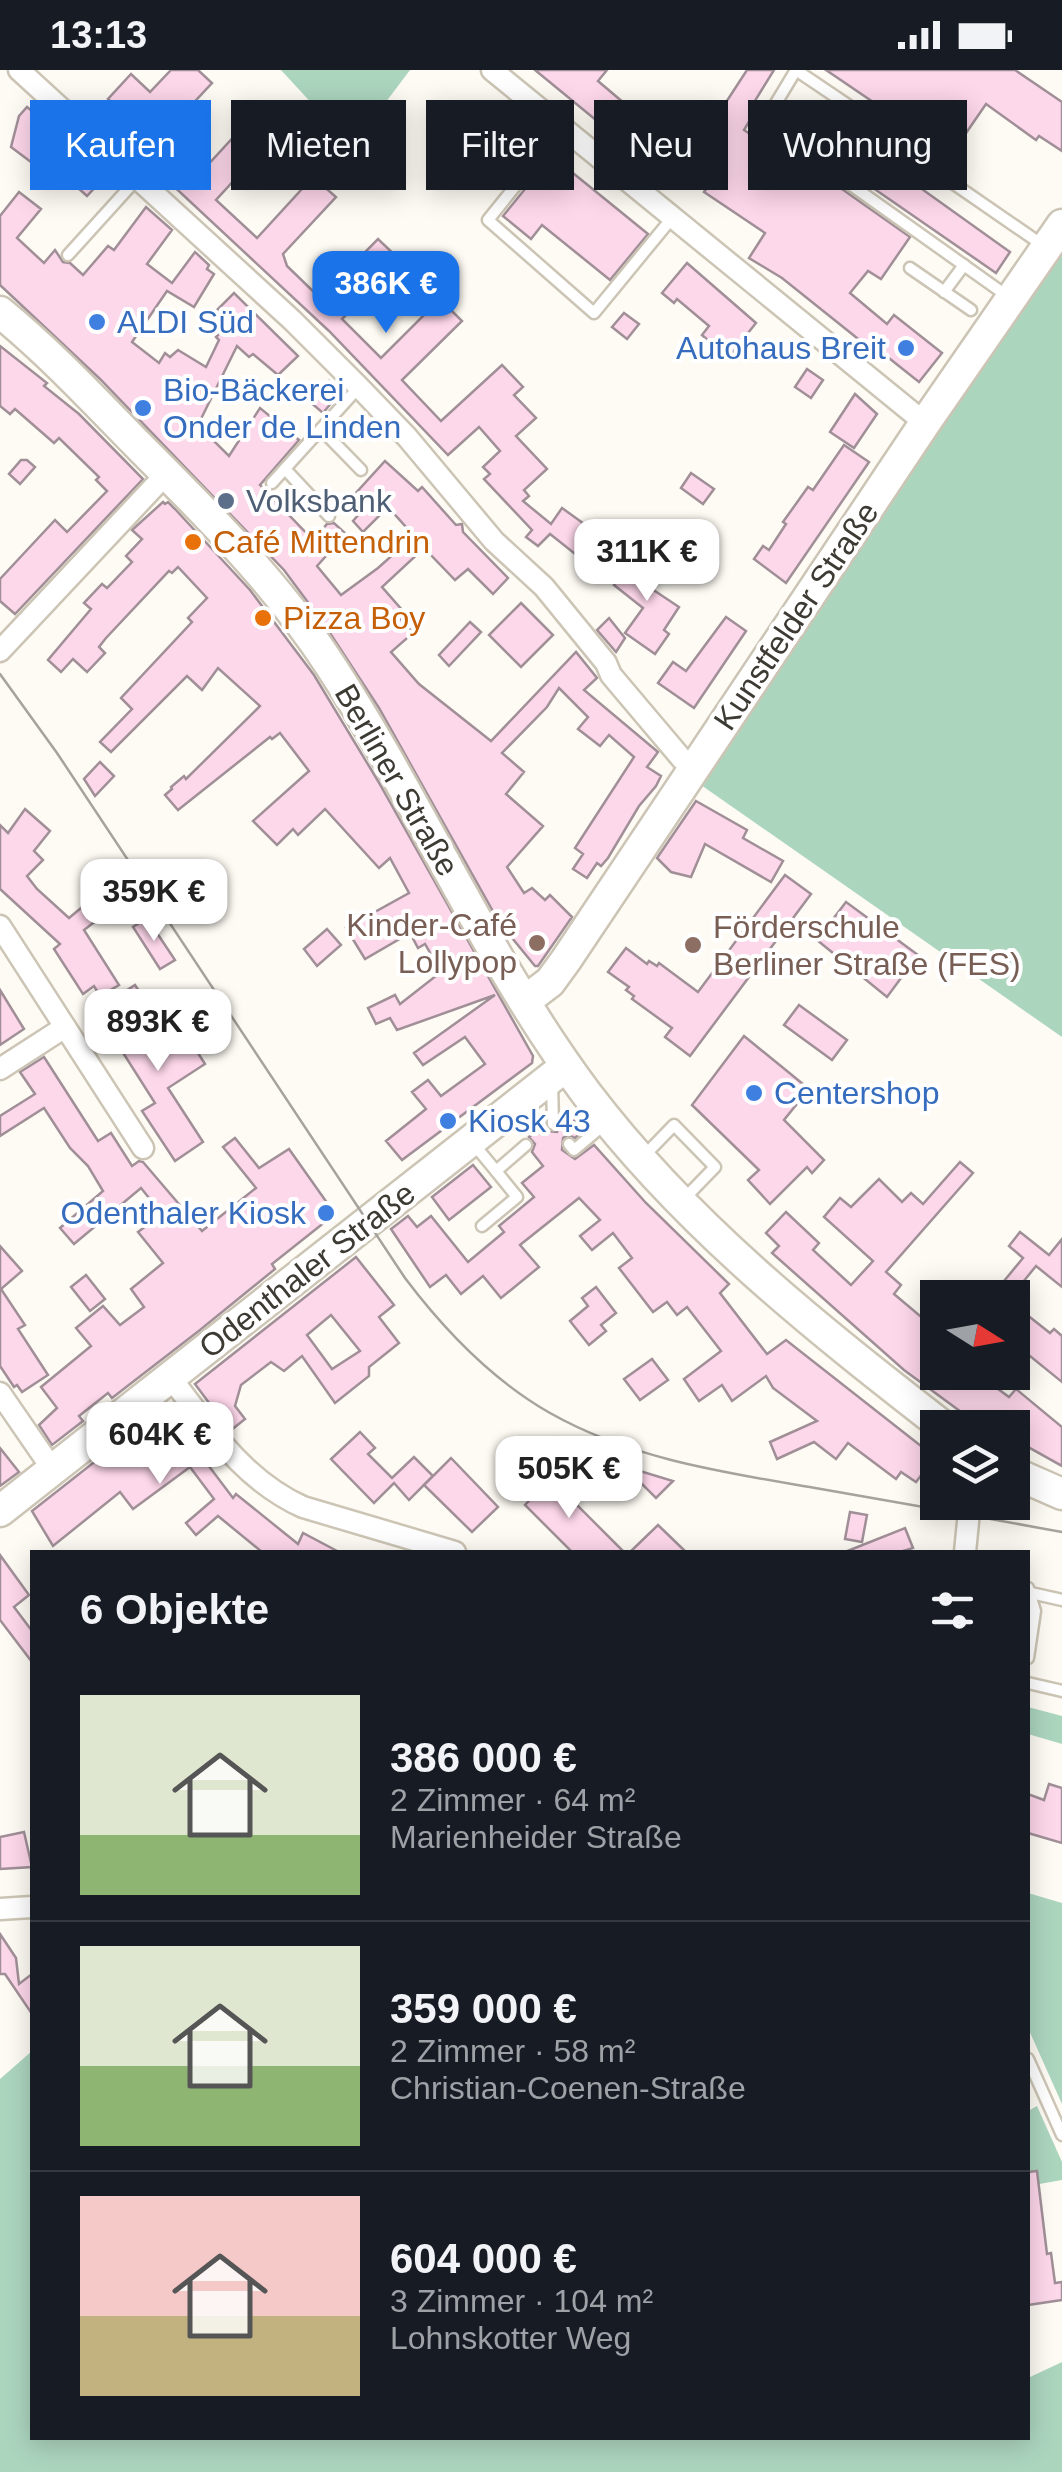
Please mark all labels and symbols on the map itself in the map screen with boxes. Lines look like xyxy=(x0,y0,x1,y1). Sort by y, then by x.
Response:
pin: 386K € xyxy=(305,251,467,336)
place label: ALDI Süd xyxy=(117,304,254,340)
marker: ALDI Süd xyxy=(86,311,108,333)
place label: Autohaus Breit xyxy=(676,330,886,366)
marker: Autohaus Breit xyxy=(895,337,917,359)
place label: Bio-Bäckerei Onder de Linden xyxy=(163,372,401,445)
marker: Bio-Bäckerei Onder de Linden xyxy=(132,397,154,419)
place label: Volksbank xyxy=(246,483,393,519)
marker: Volksbank xyxy=(215,490,237,512)
street label: Kunstfelder Straße xyxy=(706,495,886,737)
pin: 311K € xyxy=(566,519,728,604)
place label: Café Mittendrin xyxy=(213,524,430,560)
marker: Café Mittendrin xyxy=(182,531,204,553)
place label: Pizza Boy xyxy=(283,600,425,636)
marker: Pizza Boy xyxy=(252,607,274,629)
street label: Berliner Straße xyxy=(328,678,466,882)
pin: 359K € xyxy=(73,859,235,944)
place label: Kinder-Café Lollypop xyxy=(346,907,517,980)
place label: Förderschule Berliner Straße (FES) xyxy=(713,909,1021,982)
marker: Kinder-Café Lollypop xyxy=(526,932,548,954)
marker: Förderschule Berliner Straße (FES) xyxy=(682,934,704,956)
pin: 893K € xyxy=(77,989,239,1074)
place label: Centershop xyxy=(774,1075,939,1111)
marker: Centershop xyxy=(743,1082,765,1104)
place label: Kiosk 43 xyxy=(468,1103,591,1139)
marker: Kiosk 43 xyxy=(437,1110,459,1132)
street label: Odenthaler Straße xyxy=(192,1175,422,1365)
place label: Odenthaler Kiosk xyxy=(61,1195,307,1231)
marker: Odenthaler Kiosk xyxy=(315,1202,337,1224)
north arrow xyxy=(920,1280,1030,1390)
pin: 604K € xyxy=(79,1402,241,1487)
pin: 505K € xyxy=(488,1436,650,1521)

